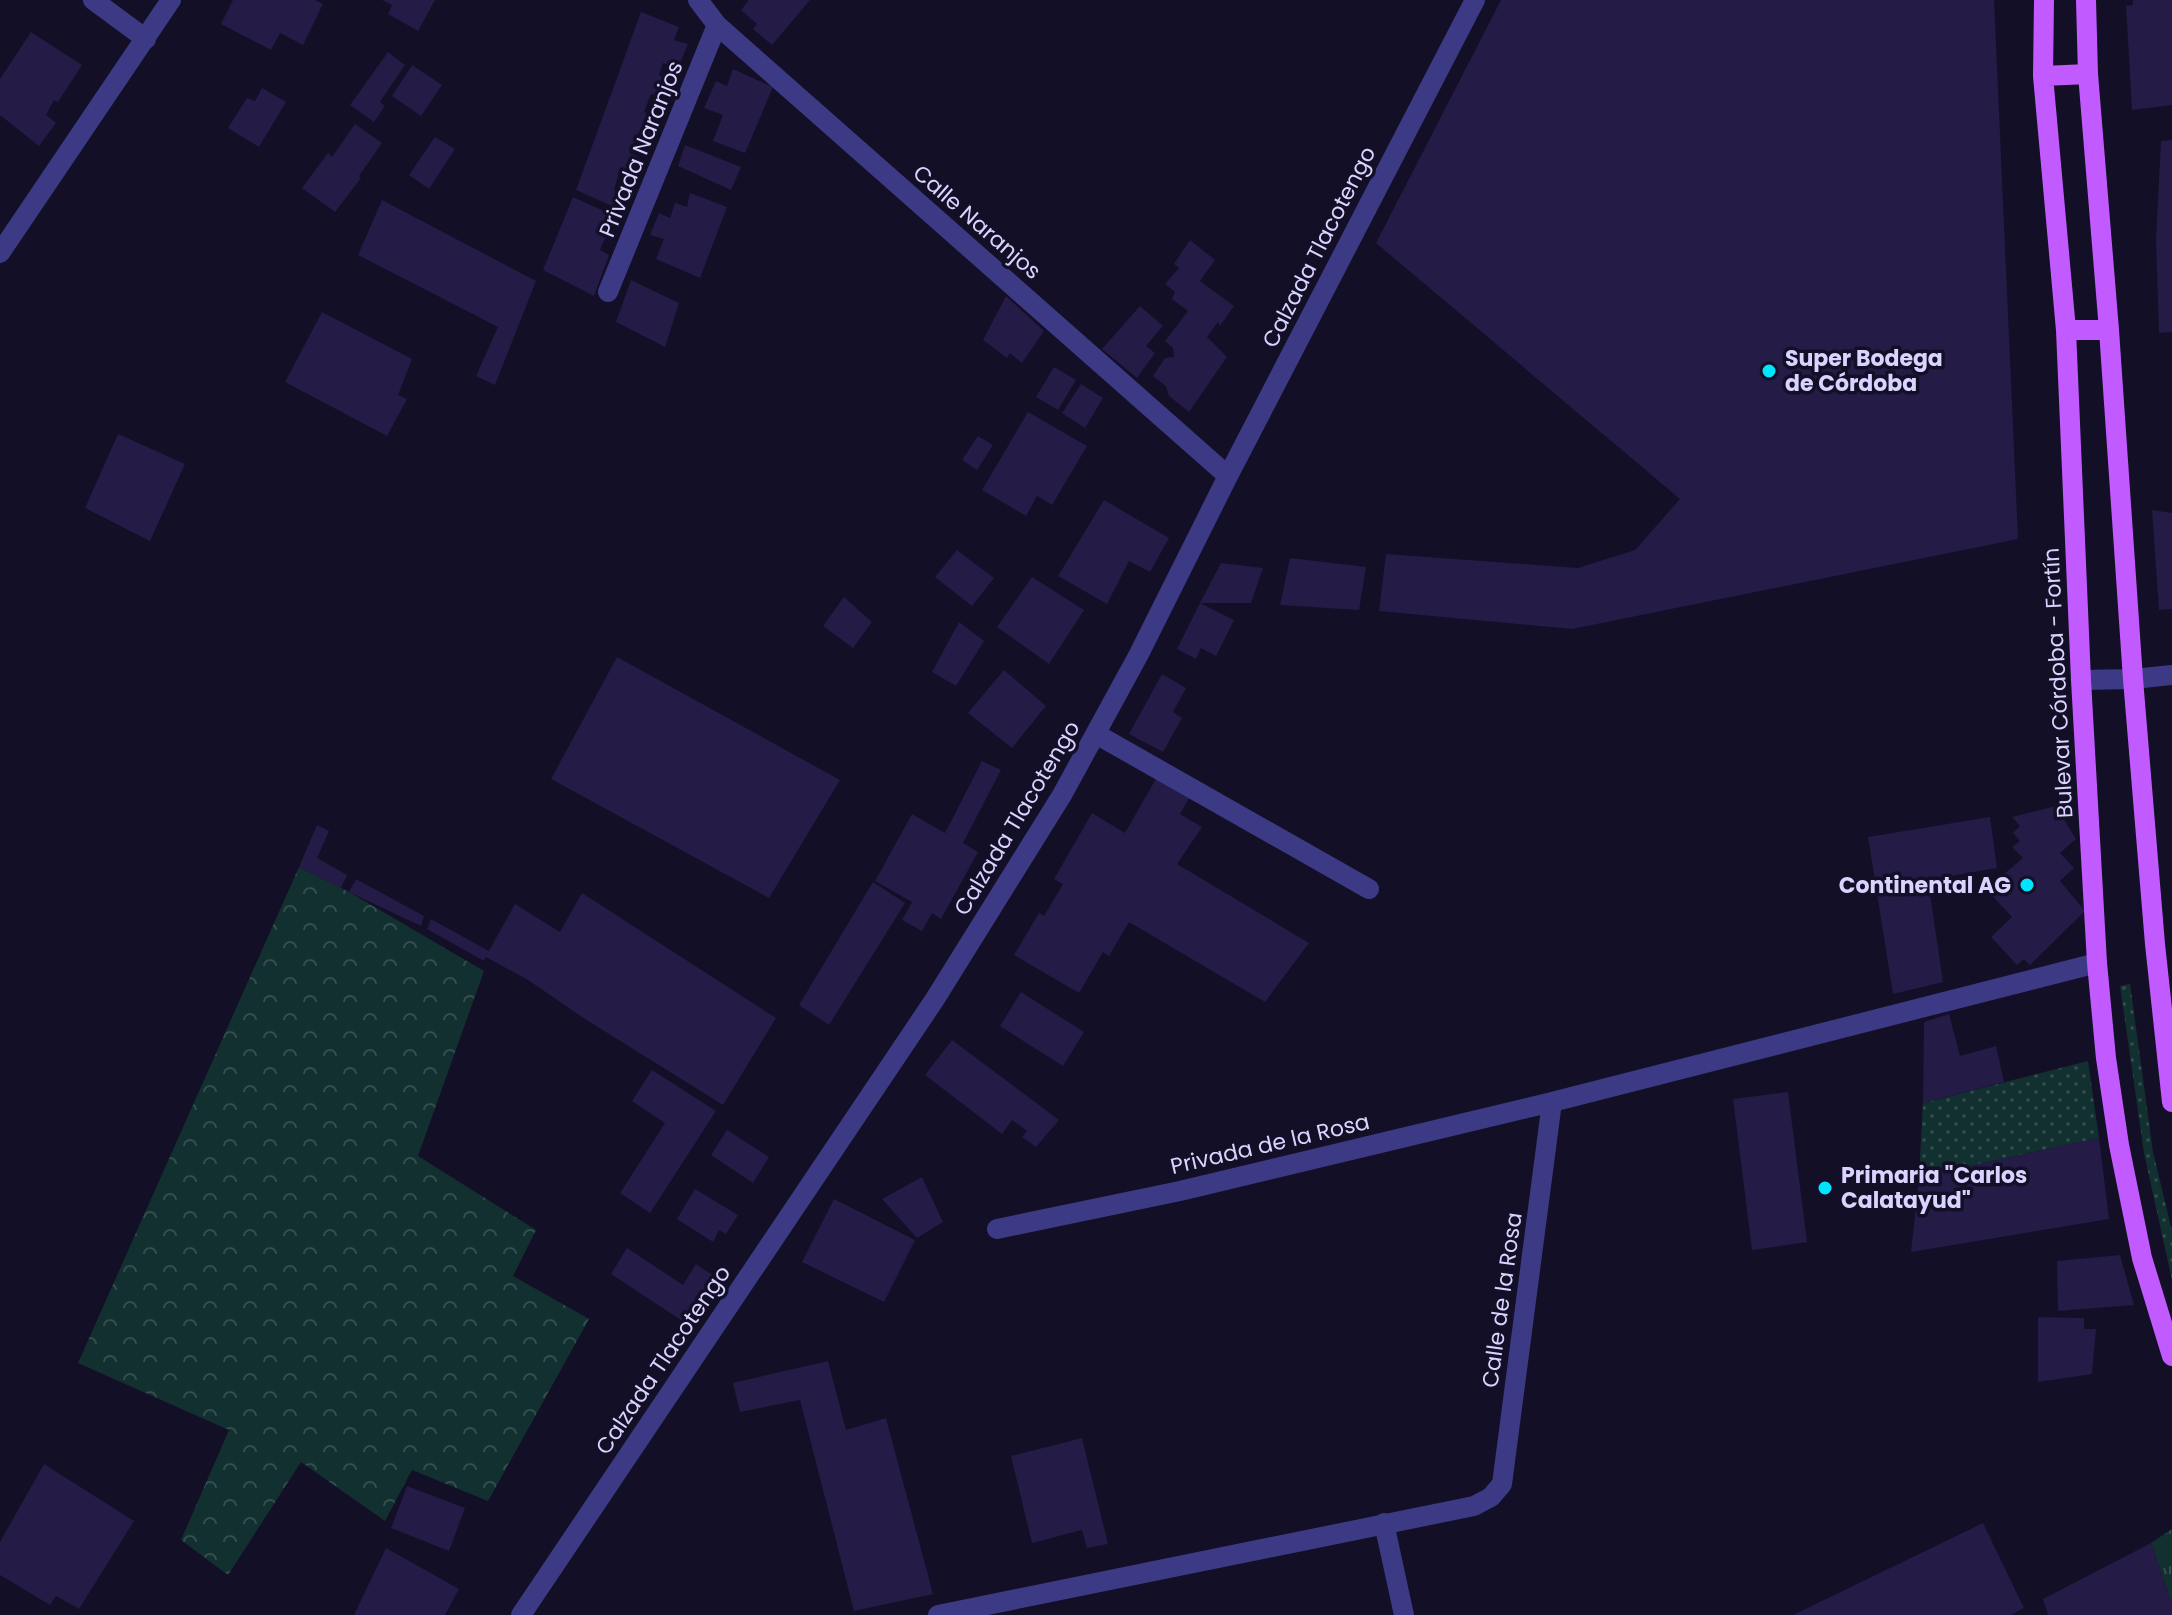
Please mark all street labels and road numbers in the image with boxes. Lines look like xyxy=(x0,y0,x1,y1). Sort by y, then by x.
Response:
street label: Privada Naranjos xyxy=(591,56,691,242)
street label: Calzada Tlacotengo xyxy=(1255,141,1383,353)
street label: Calle Naranjos xyxy=(906,158,1048,286)
street label: Bulevar Córdoba - Fortín xyxy=(2035,547,2081,819)
street label: Calzada Tlacotengo xyxy=(947,715,1087,921)
street label: Privada de la Rosa xyxy=(1167,1106,1373,1182)
street label: Calle de la Rosa xyxy=(1474,1210,1530,1390)
street label: Calzada Tlacotengo xyxy=(588,1259,738,1461)

